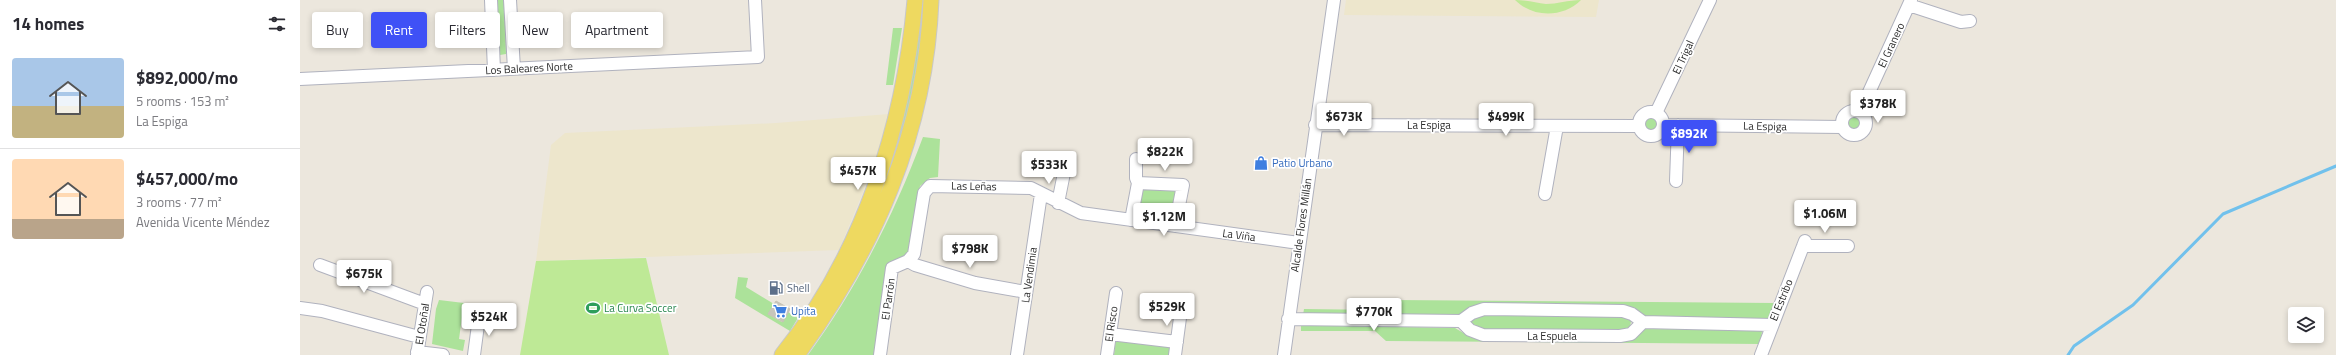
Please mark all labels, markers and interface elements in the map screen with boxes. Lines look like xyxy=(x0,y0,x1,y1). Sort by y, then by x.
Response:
text: 14 homes xyxy=(12,11,84,37)
chip: Buy xyxy=(312,12,363,48)
chip: Rent xyxy=(371,12,427,48)
chip: Filters xyxy=(435,12,500,48)
chip: New xyxy=(508,12,563,48)
chip: Apartment xyxy=(571,12,663,48)
icon: filters xyxy=(266,13,288,35)
street label: El Granero xyxy=(1874,20,1908,70)
street label: El Trigal xyxy=(1668,37,1698,77)
street label: Los Baleares Norte xyxy=(485,58,574,78)
text: $892,000/mo xyxy=(136,65,238,91)
icon: home xyxy=(44,74,92,122)
pin: $378K xyxy=(1850,90,1906,124)
text: 5 rooms · 153 m² xyxy=(136,91,229,111)
text: $378K xyxy=(1860,93,1896,113)
pin: $673K xyxy=(1316,103,1372,137)
pin: $499K xyxy=(1478,103,1534,137)
text: $673K xyxy=(1326,106,1362,126)
text: $499K xyxy=(1488,106,1524,126)
text: La Espiga xyxy=(136,111,188,131)
street label: La Espiga xyxy=(1407,117,1451,133)
street label: La Espiga xyxy=(1743,118,1788,134)
pin: $892K xyxy=(1661,120,1717,154)
text: $892K xyxy=(1671,123,1707,143)
pin: $822K xyxy=(1137,138,1193,172)
text: $822K xyxy=(1147,141,1183,161)
pin: $533K xyxy=(1021,151,1077,185)
text: $533K xyxy=(1031,154,1067,174)
shop icon: Patio Urbano xyxy=(1253,155,1269,171)
place label: Patio Urbano xyxy=(1272,155,1333,171)
pin: $457K xyxy=(830,157,886,191)
text: $457K xyxy=(840,160,876,180)
text: $457,000/mo xyxy=(136,166,238,192)
icon: home xyxy=(44,175,92,223)
street label: Alcalde Flores Millán xyxy=(1286,177,1316,273)
street label: Las Leñas xyxy=(951,178,997,194)
text: 3 rooms · 77 m² xyxy=(136,192,222,212)
pin: $1.06M xyxy=(1792,200,1858,234)
pin: $1.12M xyxy=(1131,203,1197,237)
text: $1.06M xyxy=(1803,203,1847,223)
text: $1.12M xyxy=(1142,206,1186,226)
text: Avenida Vicente Méndez xyxy=(136,212,270,232)
street label: La Viña xyxy=(1221,225,1257,245)
pin: $798K xyxy=(942,235,998,269)
text: $798K xyxy=(952,238,988,258)
street label: La Vendimia xyxy=(1017,246,1041,304)
pin: $675K xyxy=(336,260,392,294)
text: $675K xyxy=(346,263,382,283)
street label: El Estribo xyxy=(1765,276,1797,323)
street label: El Parrón xyxy=(877,277,899,321)
fuel station icon: Shell xyxy=(768,280,784,296)
place label: Shell xyxy=(787,280,810,296)
pin: $529K xyxy=(1139,293,1195,327)
text: $529K xyxy=(1149,296,1185,316)
pin: $770K xyxy=(1346,298,1402,332)
sports icon: La Curva Soccer xyxy=(585,300,601,316)
place label: La Curva Soccer xyxy=(604,300,677,316)
text: $770K xyxy=(1356,301,1392,321)
street label: El Otoñal xyxy=(411,302,433,346)
pin: $524K xyxy=(461,303,517,337)
supermarket icon: Upita xyxy=(772,303,788,319)
place label: Upita xyxy=(791,303,816,319)
street label: El Risco xyxy=(1101,305,1121,343)
text: $524K xyxy=(471,306,507,326)
map controls xyxy=(2288,307,2324,343)
button: layers xyxy=(2288,307,2324,343)
street label: La Espuela xyxy=(1527,328,1577,344)

